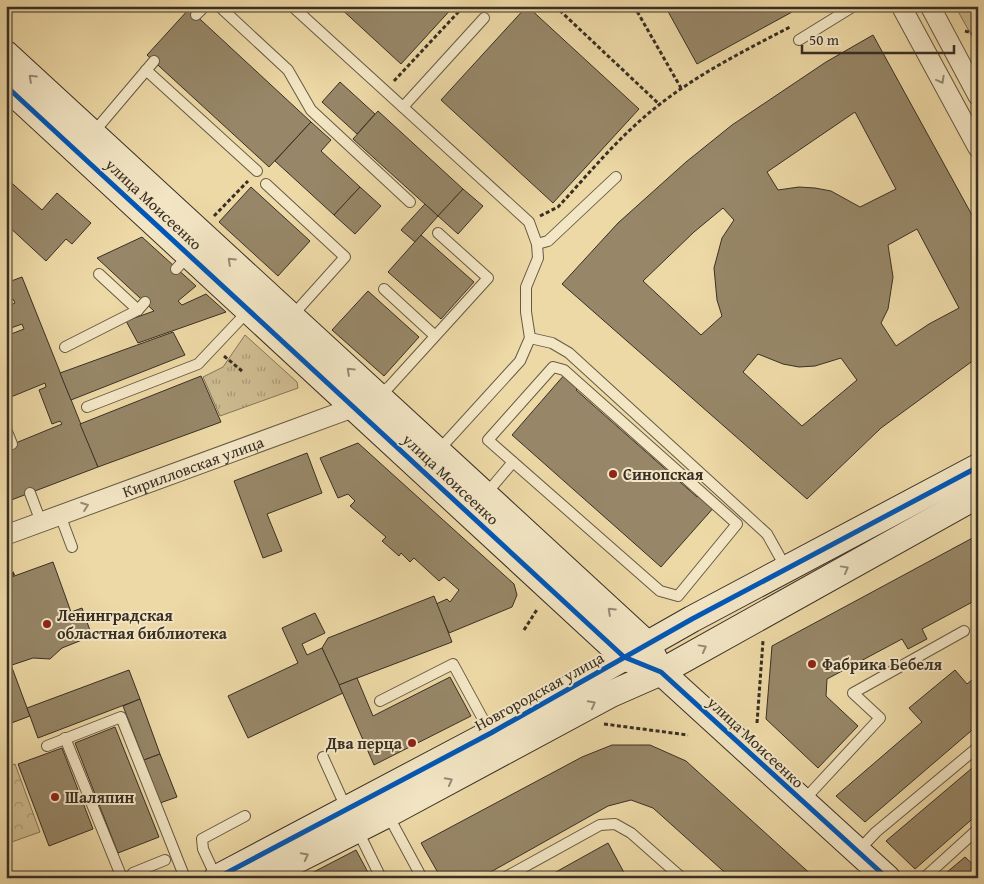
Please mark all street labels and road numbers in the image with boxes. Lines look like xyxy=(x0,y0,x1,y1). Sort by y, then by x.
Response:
street label: улица Моисеенко xyxy=(99,152,208,255)
street label: улица Моисеенко xyxy=(396,427,505,530)
street label: Кирилловская улица xyxy=(119,429,267,503)
street label: Новгородская улица xyxy=(470,645,609,737)
street label: улица Моисеенко xyxy=(701,690,810,793)

